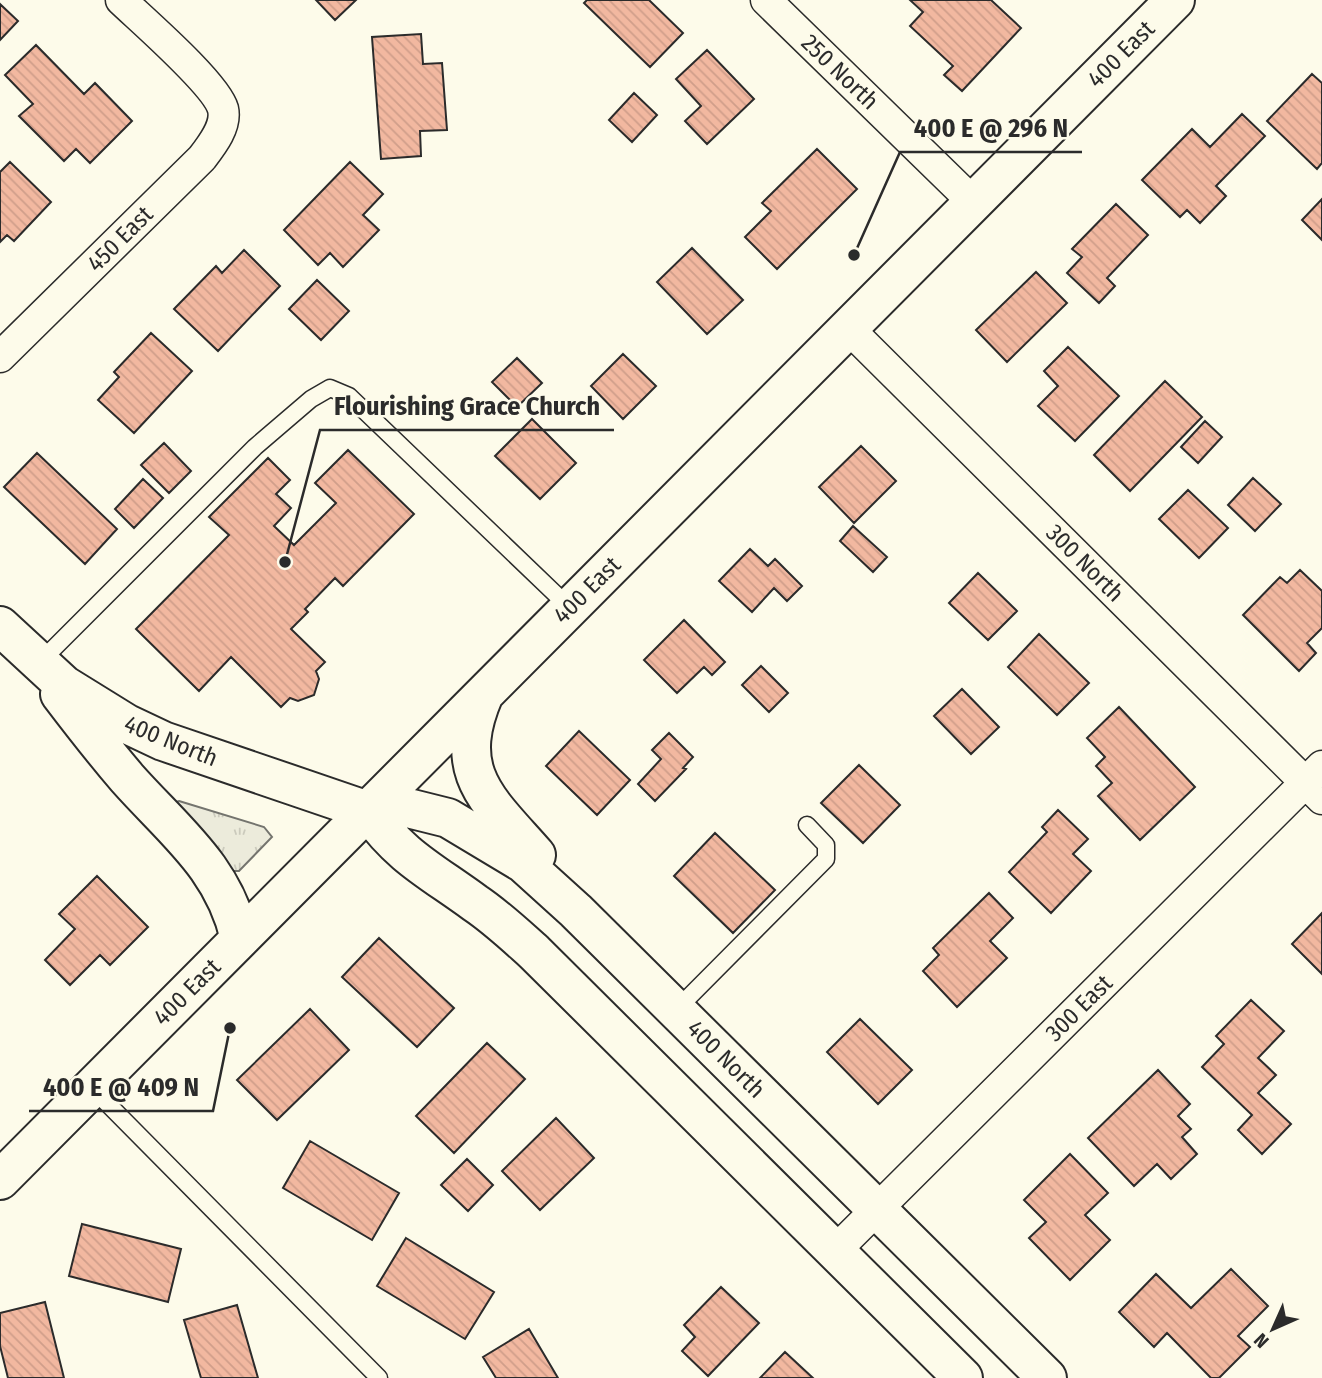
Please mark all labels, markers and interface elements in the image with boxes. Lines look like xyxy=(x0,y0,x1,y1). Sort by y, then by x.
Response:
street label: 400 East xyxy=(1082,15,1160,93)
street label: 250 North xyxy=(796,29,884,115)
callout: 400 E @ 296 N xyxy=(900,105,1082,152)
text: 400 E @ 296 N xyxy=(914,113,1068,144)
street label: 450 East xyxy=(81,200,159,278)
callout: Flourishing Grace Church xyxy=(320,383,614,430)
text: Flourishing Grace Church xyxy=(334,391,600,422)
street label: 300 North xyxy=(1041,519,1129,607)
street label: 400 East xyxy=(548,551,626,629)
street label: 400 North xyxy=(120,710,222,772)
street label: 400 East xyxy=(148,953,226,1031)
street label: 300 East xyxy=(1040,969,1118,1047)
street label: 400 North xyxy=(681,1014,771,1104)
callout: 400 E @ 409 N xyxy=(29,1064,213,1111)
text: 400 E @ 409 N xyxy=(43,1072,199,1103)
north arrow xyxy=(1238,1294,1308,1364)
text: N xyxy=(1249,1329,1273,1353)

